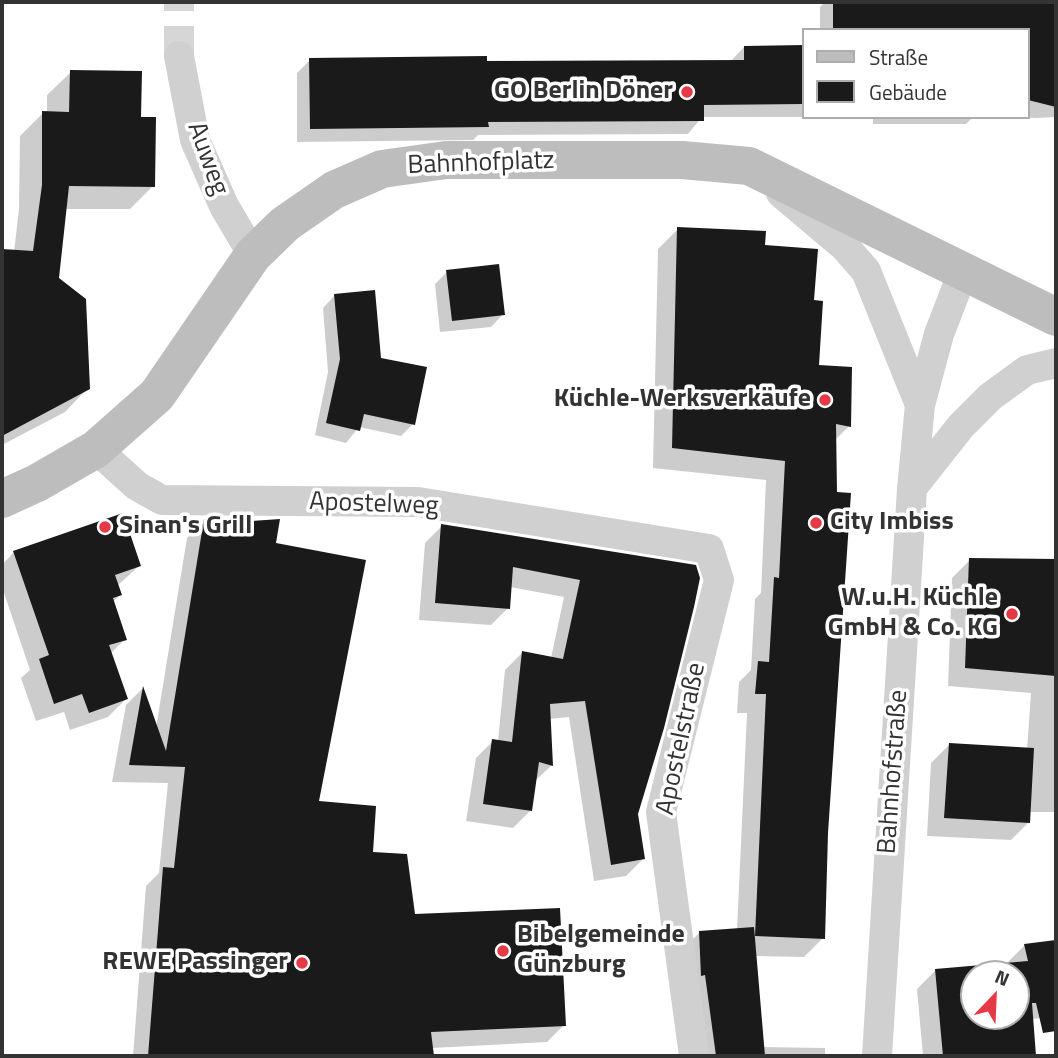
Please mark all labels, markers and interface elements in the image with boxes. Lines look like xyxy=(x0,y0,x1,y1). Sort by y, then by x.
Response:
legend xyxy=(802,28,1030,119)
text: Straße xyxy=(869,41,928,73)
place label: GO Berlin Döner xyxy=(494,76,673,108)
text: Gebäude xyxy=(869,76,947,108)
marker: GO Berlin Döner xyxy=(679,84,695,100)
street label: Auweg xyxy=(179,118,235,200)
street label: Bahnhofplatz xyxy=(407,146,555,182)
place label: Küchle-Werksverkäufe xyxy=(554,384,811,416)
marker: Küchle-Werksverkäufe xyxy=(817,392,833,408)
street label: Apostelweg xyxy=(309,487,439,523)
place label: City Imbiss xyxy=(830,507,954,539)
place label: Sinan's Grill xyxy=(119,511,252,543)
marker: City Imbiss xyxy=(808,515,824,531)
marker: Sinan's Grill xyxy=(97,519,113,535)
place label: W.u.H. Küchle GmbH & Co. KG xyxy=(828,583,998,644)
marker: W.u.H. Küchle GmbH & Co. KG xyxy=(1004,606,1020,622)
street label: Apostelstraße xyxy=(651,660,713,818)
street label: Bahnhofstraße xyxy=(873,689,915,855)
place label: Bibelgemeinde Günzburg xyxy=(517,920,685,982)
marker: Bibelgemeinde Günzburg xyxy=(495,943,511,959)
place label: REWE Passinger xyxy=(102,947,288,979)
marker: REWE Passinger xyxy=(294,955,310,971)
north arrow xyxy=(960,960,1030,1030)
text: N xyxy=(991,961,1014,993)

